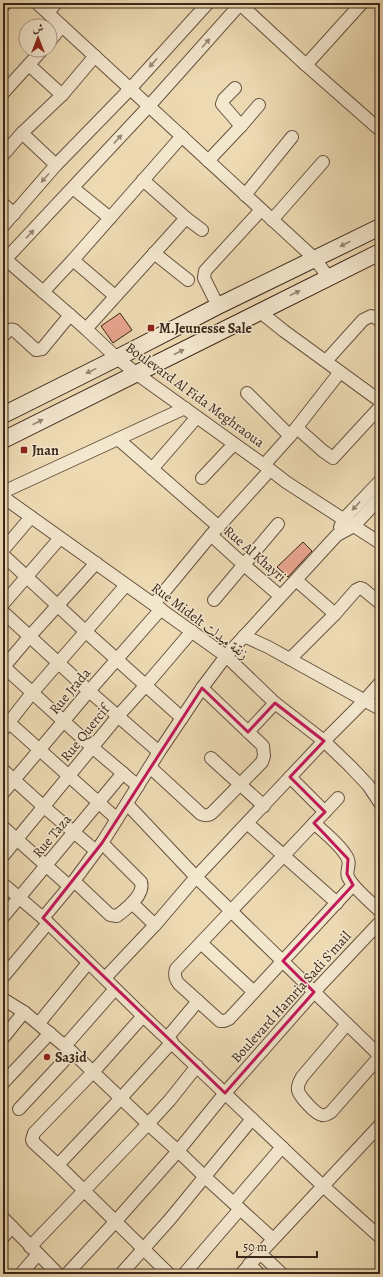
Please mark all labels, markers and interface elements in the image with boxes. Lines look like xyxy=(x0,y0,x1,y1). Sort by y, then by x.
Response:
north arrow xyxy=(18,18,58,58)
text: ش xyxy=(33,21,44,36)
one-way arrow xyxy=(201,37,210,48)
one-way arrow xyxy=(148,58,158,68)
one-way arrow xyxy=(114,134,123,144)
one-way arrow xyxy=(40,173,49,183)
one-way arrow xyxy=(25,229,34,239)
one-way arrow xyxy=(339,241,351,247)
one-way arrow xyxy=(290,290,301,297)
place label: M.Jeunesse Sale xyxy=(159,319,252,338)
marker: M.Jeunesse Sale xyxy=(146,323,156,333)
street label: Boulevard Al Fida Meghraoua xyxy=(122,338,269,452)
one-way arrow xyxy=(174,349,185,355)
one-way arrow xyxy=(85,368,97,374)
one-way arrow xyxy=(32,419,44,426)
place label: Jnan xyxy=(32,441,59,460)
marker: Jnan xyxy=(19,445,29,455)
one-way arrow xyxy=(351,501,361,511)
street label: Rue Al Khayri xyxy=(220,522,290,586)
street label: Rue Midelt زنقة ميدلت xyxy=(148,578,252,664)
street label: Rue Jrada xyxy=(45,664,95,718)
street label: Rue Quercif xyxy=(56,699,115,765)
street label: Rue Taza xyxy=(28,810,76,862)
street label: Boulevard Hamria Sadi S'mail xyxy=(227,927,356,1067)
place label: Sa3id xyxy=(55,1048,87,1067)
marker: Sa3id xyxy=(42,1052,52,1062)
scale bar xyxy=(237,1233,317,1259)
text: 50 m xyxy=(243,1239,267,1255)

